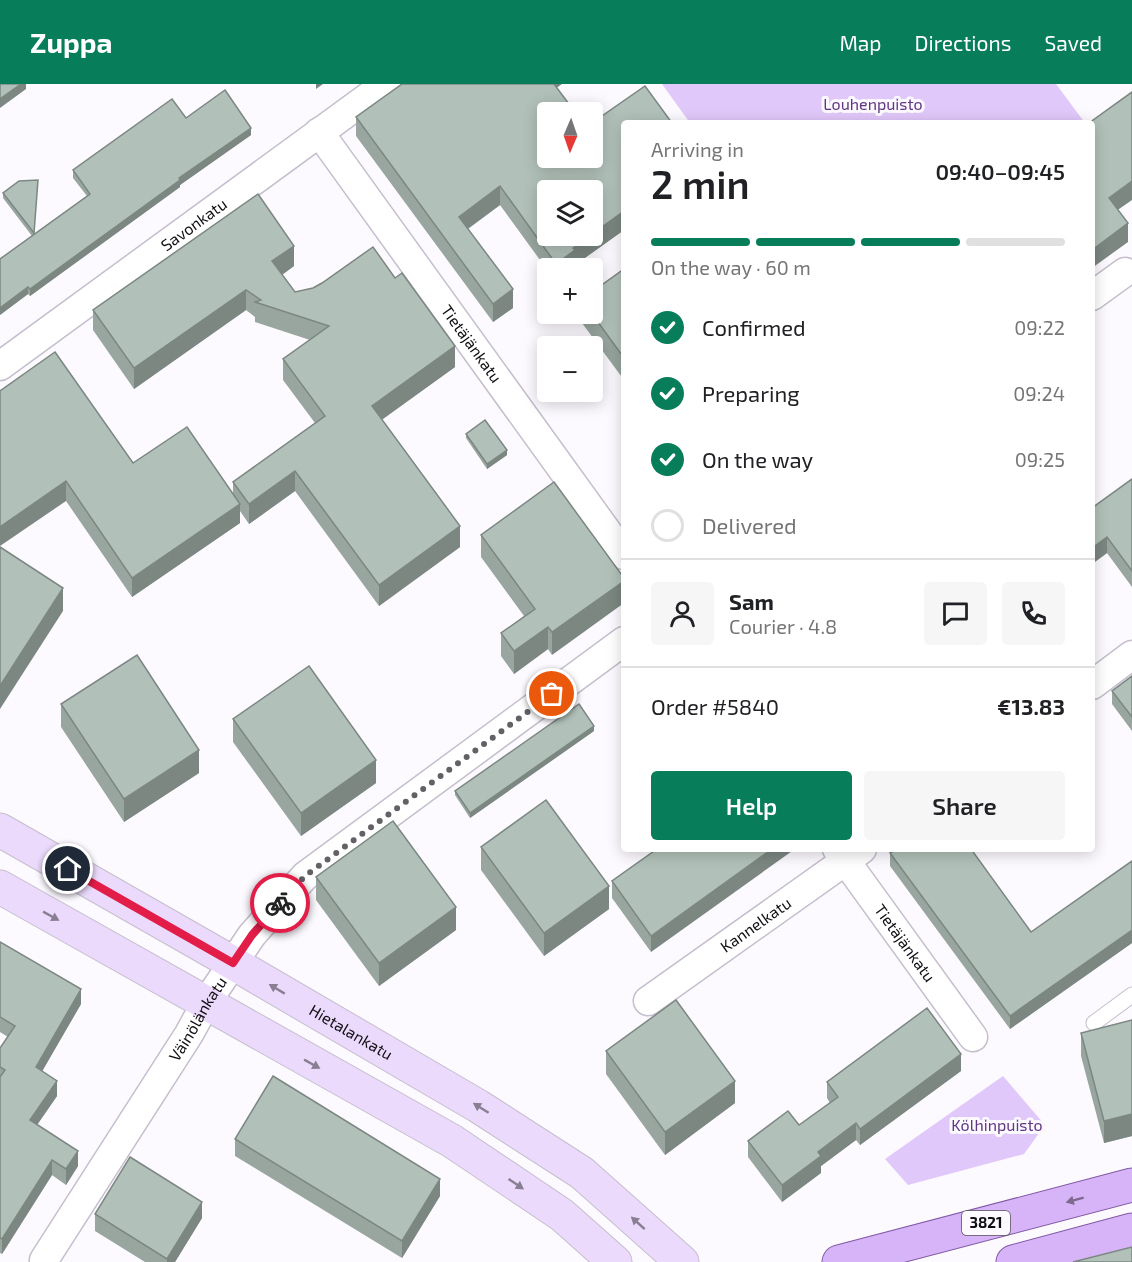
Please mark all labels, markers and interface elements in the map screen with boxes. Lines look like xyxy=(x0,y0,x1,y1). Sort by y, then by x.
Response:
text: Zuppa xyxy=(30,25,113,59)
text: Map xyxy=(839,30,882,55)
text: Directions xyxy=(915,30,1011,55)
text: Saved xyxy=(1044,30,1102,55)
park label: Louhenpuisto xyxy=(823,94,923,113)
north arrow xyxy=(537,102,603,168)
map controls xyxy=(537,102,603,402)
text: Arriving in xyxy=(651,137,744,161)
text: 09:40–09:45 xyxy=(935,158,1065,184)
text: 2 min xyxy=(651,160,750,207)
button: layers xyxy=(537,180,603,246)
street label: Savonkatu xyxy=(157,194,230,254)
text: On the way · 60 m xyxy=(651,255,811,279)
button: + xyxy=(537,258,603,324)
street label: Tietäjänkatu xyxy=(438,301,506,386)
icon: check xyxy=(651,311,684,344)
text: Confirmed xyxy=(702,314,806,340)
text: 09:22 xyxy=(1014,315,1065,339)
button: − xyxy=(537,336,603,402)
icon: check xyxy=(651,377,684,410)
text: Preparing xyxy=(702,380,800,406)
text: 09:24 xyxy=(1013,381,1065,405)
icon: check xyxy=(651,443,684,476)
text: On the way xyxy=(702,446,813,472)
text: 09:25 xyxy=(1015,447,1065,471)
text: Delivered xyxy=(702,512,797,538)
button: person xyxy=(651,582,714,645)
button: chat xyxy=(924,582,987,645)
button: phone xyxy=(1002,582,1065,645)
text: Sam xyxy=(729,588,774,614)
text: Courier · 4.8 xyxy=(729,614,837,638)
pin xyxy=(526,668,577,719)
icon: bag xyxy=(535,677,568,710)
text: Order #5840 xyxy=(651,693,779,719)
text: €13.83 xyxy=(997,693,1065,719)
button: Help xyxy=(651,771,852,840)
button: Share xyxy=(864,771,1065,840)
pin xyxy=(42,843,93,894)
icon: home xyxy=(51,852,84,885)
courier xyxy=(250,873,310,933)
icon: bike xyxy=(264,887,297,920)
street label: Kannelkatu xyxy=(716,893,794,956)
street label: Tietäjänkatu xyxy=(871,900,940,985)
one-way arrow xyxy=(43,911,60,921)
street label: Väinölänkatu xyxy=(164,973,230,1064)
one-way arrow xyxy=(268,984,285,994)
street label: Hietalankatu xyxy=(306,1000,396,1063)
one-way arrow xyxy=(304,1059,321,1069)
one-way arrow xyxy=(473,1103,489,1114)
park label: Kölhinpuisto xyxy=(951,1115,1043,1134)
one-way arrow xyxy=(508,1178,524,1189)
one-way arrow xyxy=(1066,1195,1085,1205)
road number: 3821 xyxy=(962,1211,1010,1235)
one-way arrow xyxy=(631,1217,646,1230)

